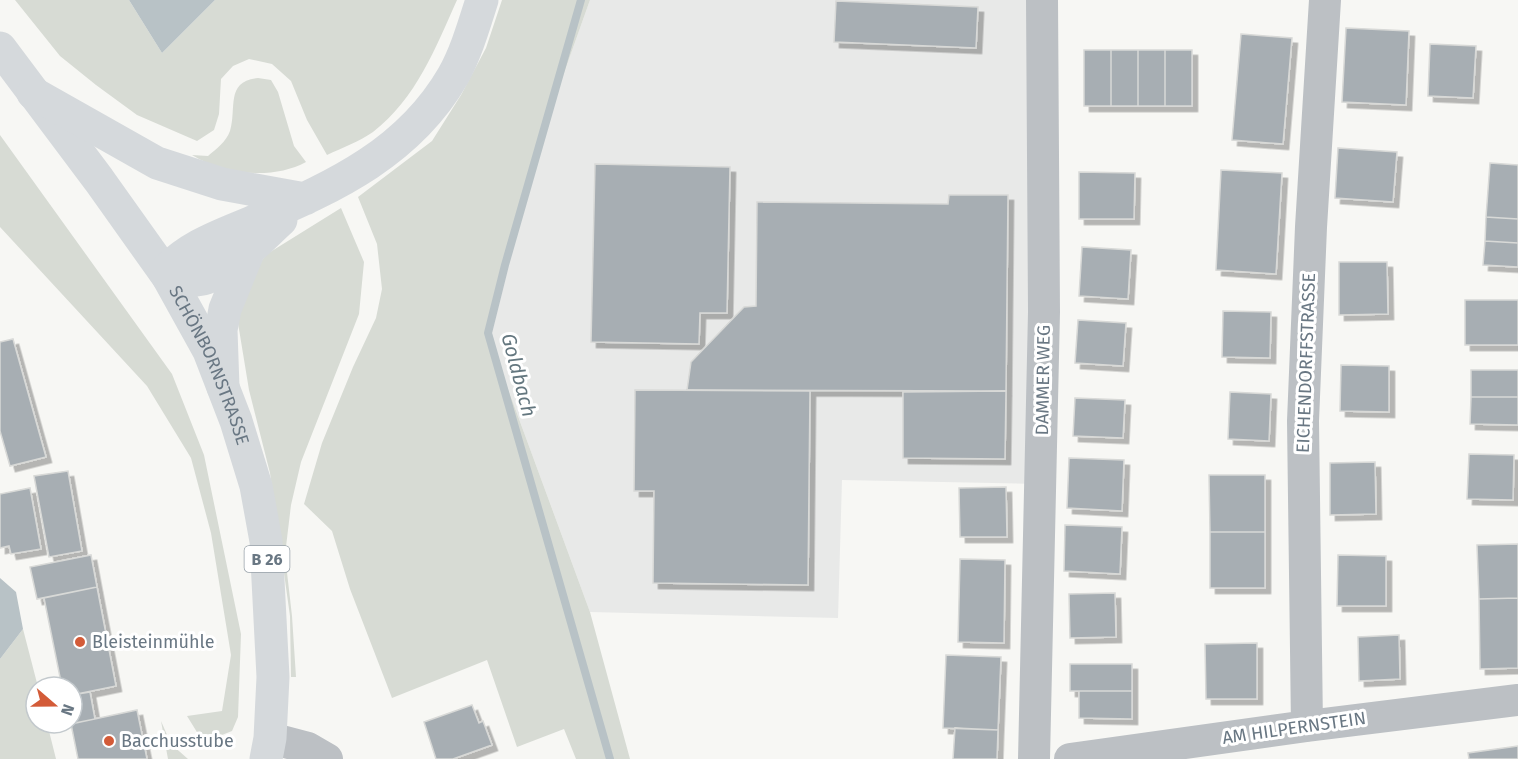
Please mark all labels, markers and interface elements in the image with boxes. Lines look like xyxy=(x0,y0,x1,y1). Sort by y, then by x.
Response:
street label: EICHENDORFFSTRASSE xyxy=(1292,272,1320,454)
street label: SCHÖNBORNSTRASSE xyxy=(164,282,254,448)
street label: DAMMER WEG xyxy=(1031,324,1055,436)
water label: Goldbach xyxy=(496,331,542,419)
road number: B 26 xyxy=(244,546,290,572)
place label: Bleisteinmühle xyxy=(92,631,215,653)
marker: Bleisteinmühle xyxy=(73,635,87,649)
north arrow xyxy=(24,675,84,735)
text: N xyxy=(57,702,78,718)
street label: AM HILPERNSTEIN xyxy=(1221,707,1367,749)
place label: Bacchusstube xyxy=(121,730,234,752)
marker: Bacchusstube xyxy=(102,734,116,748)

